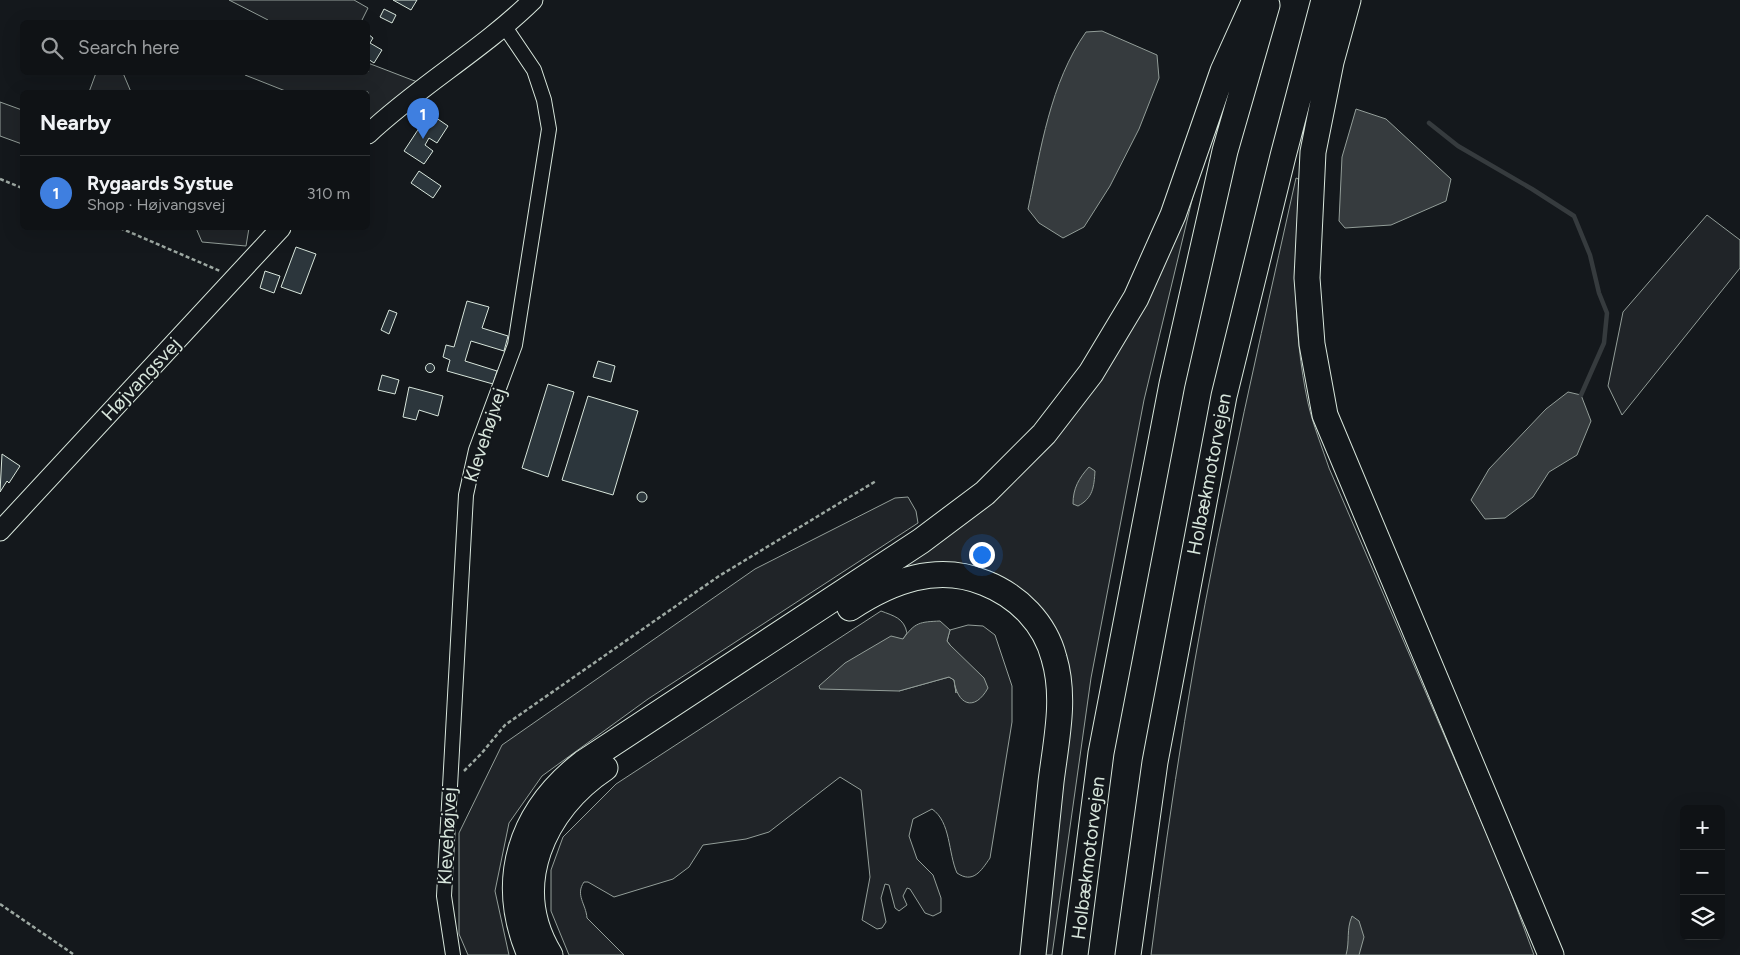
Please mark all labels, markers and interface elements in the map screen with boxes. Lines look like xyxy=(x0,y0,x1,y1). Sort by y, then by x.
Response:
search box xyxy=(20,20,370,75)
icon: search xyxy=(38,34,66,62)
text: Search here xyxy=(78,36,180,59)
pin: 1 xyxy=(407,98,439,139)
text: Nearby xyxy=(40,110,111,135)
text: Rygaards Systue xyxy=(87,172,233,195)
text: 1 xyxy=(53,184,59,203)
text: 310 m xyxy=(307,184,350,203)
text: Shop · Højvangsvej xyxy=(87,195,225,214)
street label: Højvangsvej xyxy=(97,333,185,425)
street label: Klevehøjvej xyxy=(459,385,511,485)
street label: Holbækmotorvejen xyxy=(1182,391,1236,557)
your location xyxy=(969,542,995,568)
street label: Holbækmotorvejen xyxy=(1067,775,1109,941)
street label: Klevehøjvej xyxy=(433,787,461,885)
map controls xyxy=(1680,805,1725,940)
button: + xyxy=(1680,805,1725,850)
button: − xyxy=(1680,850,1725,895)
button: layers xyxy=(1680,895,1725,940)

